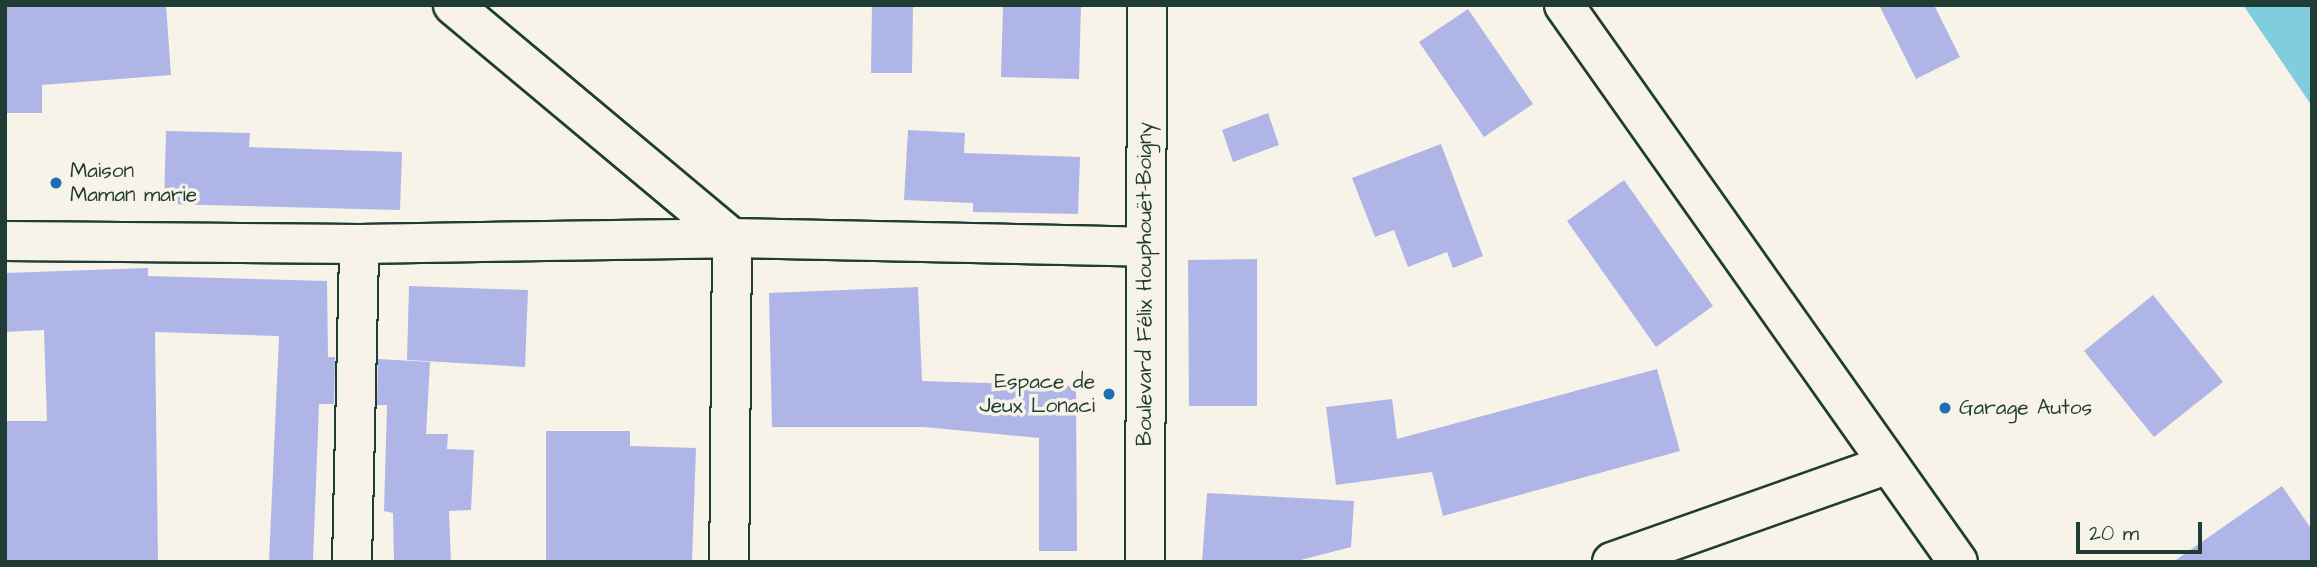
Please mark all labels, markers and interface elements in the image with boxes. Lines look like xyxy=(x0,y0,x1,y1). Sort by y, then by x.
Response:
street label: Boulevard Félix Houphouët-Boigny xyxy=(1132,122,1158,446)
place label: Maison Maman marie xyxy=(70,158,197,208)
marker: Maison Maman marie xyxy=(48,175,64,191)
place label: Espace de Jeux Lonaci xyxy=(980,369,1095,419)
marker: Espace de Jeux Lonaci xyxy=(1101,386,1117,402)
place label: Garage Autos xyxy=(1959,395,2092,421)
marker: Garage Autos xyxy=(1937,400,1953,416)
scale bar xyxy=(2079,508,2205,552)
text: 20 m xyxy=(2089,519,2139,548)

